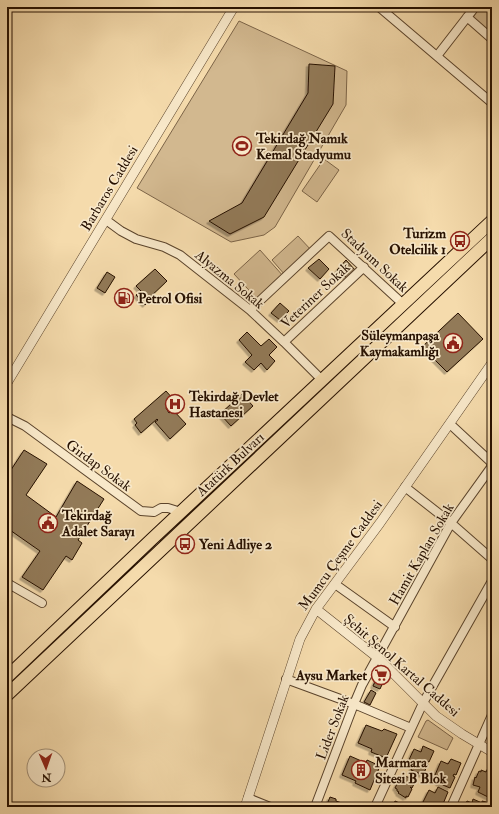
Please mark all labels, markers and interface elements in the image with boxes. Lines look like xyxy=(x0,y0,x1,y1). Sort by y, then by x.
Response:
place label: Tekirdağ Namık Kemal Stadyumu xyxy=(255,130,352,164)
sports icon: Tekirdağ Namık Kemal Stadyumu xyxy=(231,135,253,157)
street label: Barbaros Caddesi xyxy=(77,142,142,234)
street label: Stadyum Sokak xyxy=(337,225,412,297)
place label: Turizm Otelcilik 1 xyxy=(389,225,446,258)
bus stop icon: Turizm Otelcilik 1 xyxy=(449,230,471,252)
street label: Alyazma Sokak xyxy=(190,246,268,313)
street label: Veteriner Sokak xyxy=(277,259,354,332)
fuel station icon: Petrol Ofisi xyxy=(113,287,135,309)
place label: Petrol Ofisi xyxy=(138,290,202,307)
place label: Süleymanpaşa Kaymakamlığı xyxy=(360,327,440,361)
public building icon: Süleymanpaşa Kaymakamlığı xyxy=(442,332,464,354)
place label: Tekirdağ Devlet Hastanesi xyxy=(188,388,279,421)
hospital icon: Tekirdağ Devlet Hastanesi xyxy=(164,393,186,415)
street label: Atatürk Bulvarı xyxy=(192,428,268,501)
street label: Girdap Sokak xyxy=(62,436,135,496)
street label: Mumcu Çeşme Caddesi xyxy=(295,497,386,614)
street label: Hamit Kaplan Sokak xyxy=(385,500,458,609)
place label: Tekirdağ Adalet Sarayı xyxy=(61,507,135,541)
public building icon: Tekirdağ Adalet Sarayı xyxy=(37,512,59,534)
bus stop icon: Yeni Adliye 2 xyxy=(174,533,196,555)
place label: Yeni Adliye 2 xyxy=(198,536,272,554)
street label: Şehit Şenol Kartal Caddesi xyxy=(340,610,463,720)
supermarket icon: Aysu Market xyxy=(370,664,392,686)
place label: Aysu Market xyxy=(295,667,367,685)
street label: Lider Sokak xyxy=(312,692,353,762)
north arrow xyxy=(26,748,66,788)
place label: Marmara Sitesi B Blok xyxy=(374,754,447,787)
building icon: Marmara Sitesi B Blok xyxy=(350,759,372,781)
text: N xyxy=(40,771,52,784)

